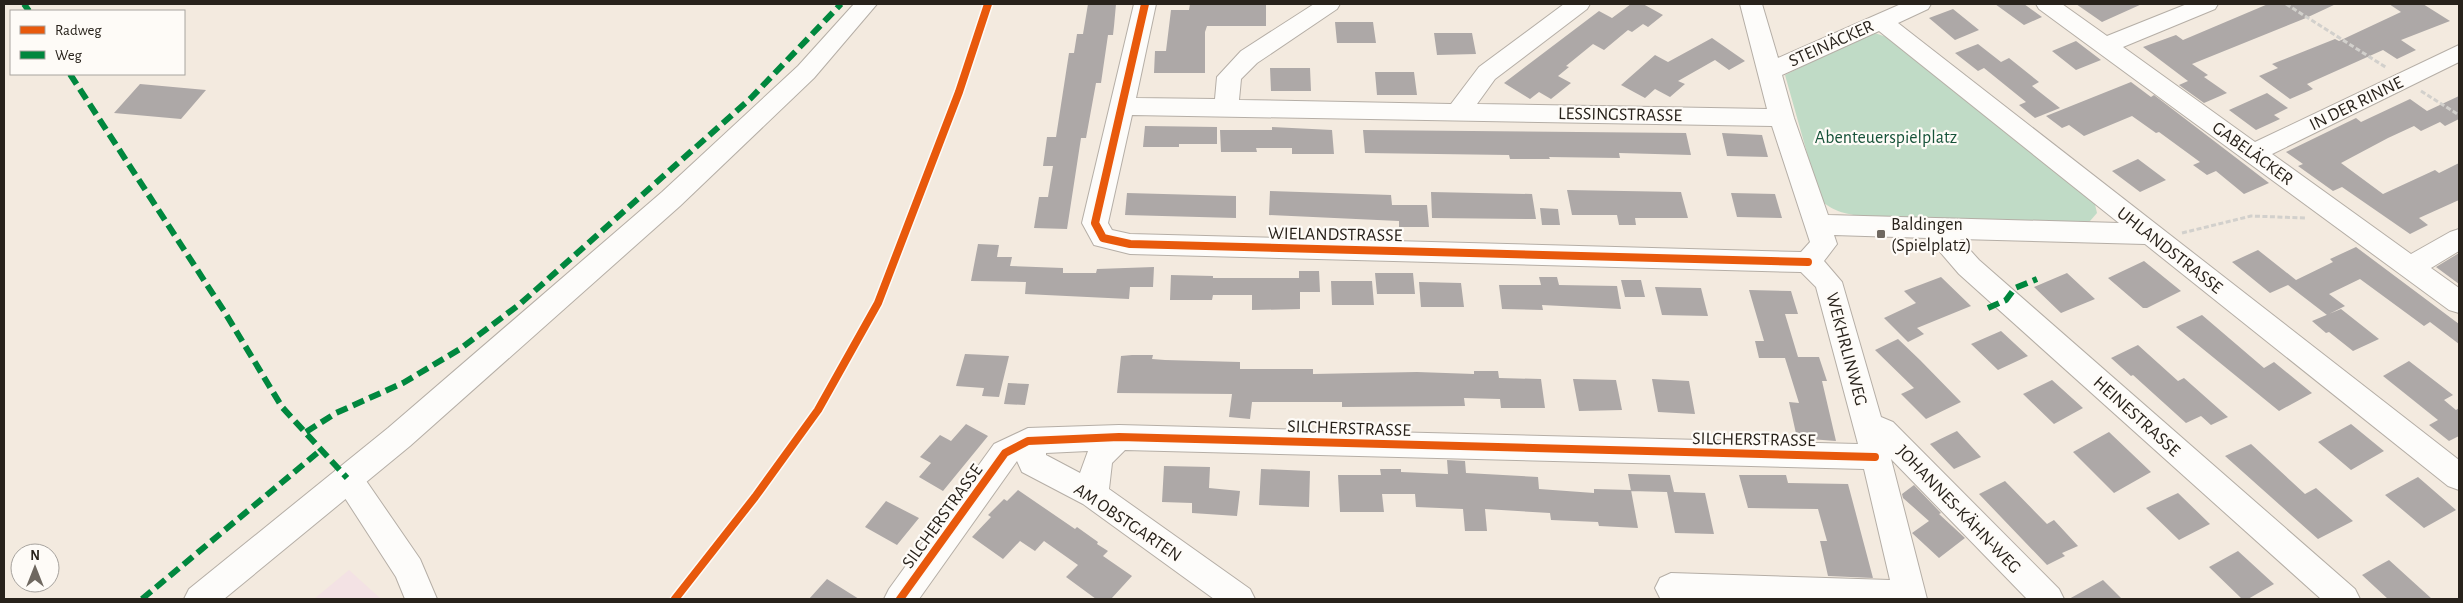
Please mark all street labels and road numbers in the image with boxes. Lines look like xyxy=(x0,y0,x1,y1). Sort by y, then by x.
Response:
street label: STEINÄCKER xyxy=(1785,15,1877,71)
street label: IN DER RINNE xyxy=(2307,73,2406,134)
street label: LESSINGSTRASSE xyxy=(1558,105,1682,125)
street label: GABELÄCKER xyxy=(2209,117,2297,189)
street label: UHLANDSTRASSE xyxy=(2113,204,2226,298)
street label: WIELANDSTRASSE xyxy=(1268,225,1403,245)
street label: WEKHRLINWEG xyxy=(1822,291,1870,408)
street label: HEINESTRASSE xyxy=(2089,373,2183,460)
street label: SILCHERSTRASSE xyxy=(1287,418,1411,440)
street label: SILCHERSTRASSE xyxy=(1692,430,1816,450)
street label: JOHANNES-KÄHN-WEG xyxy=(1893,441,2025,577)
street label: SILCHERSTRASSE xyxy=(899,461,987,572)
street label: AM OBSTGARTEN xyxy=(1070,480,1184,565)

